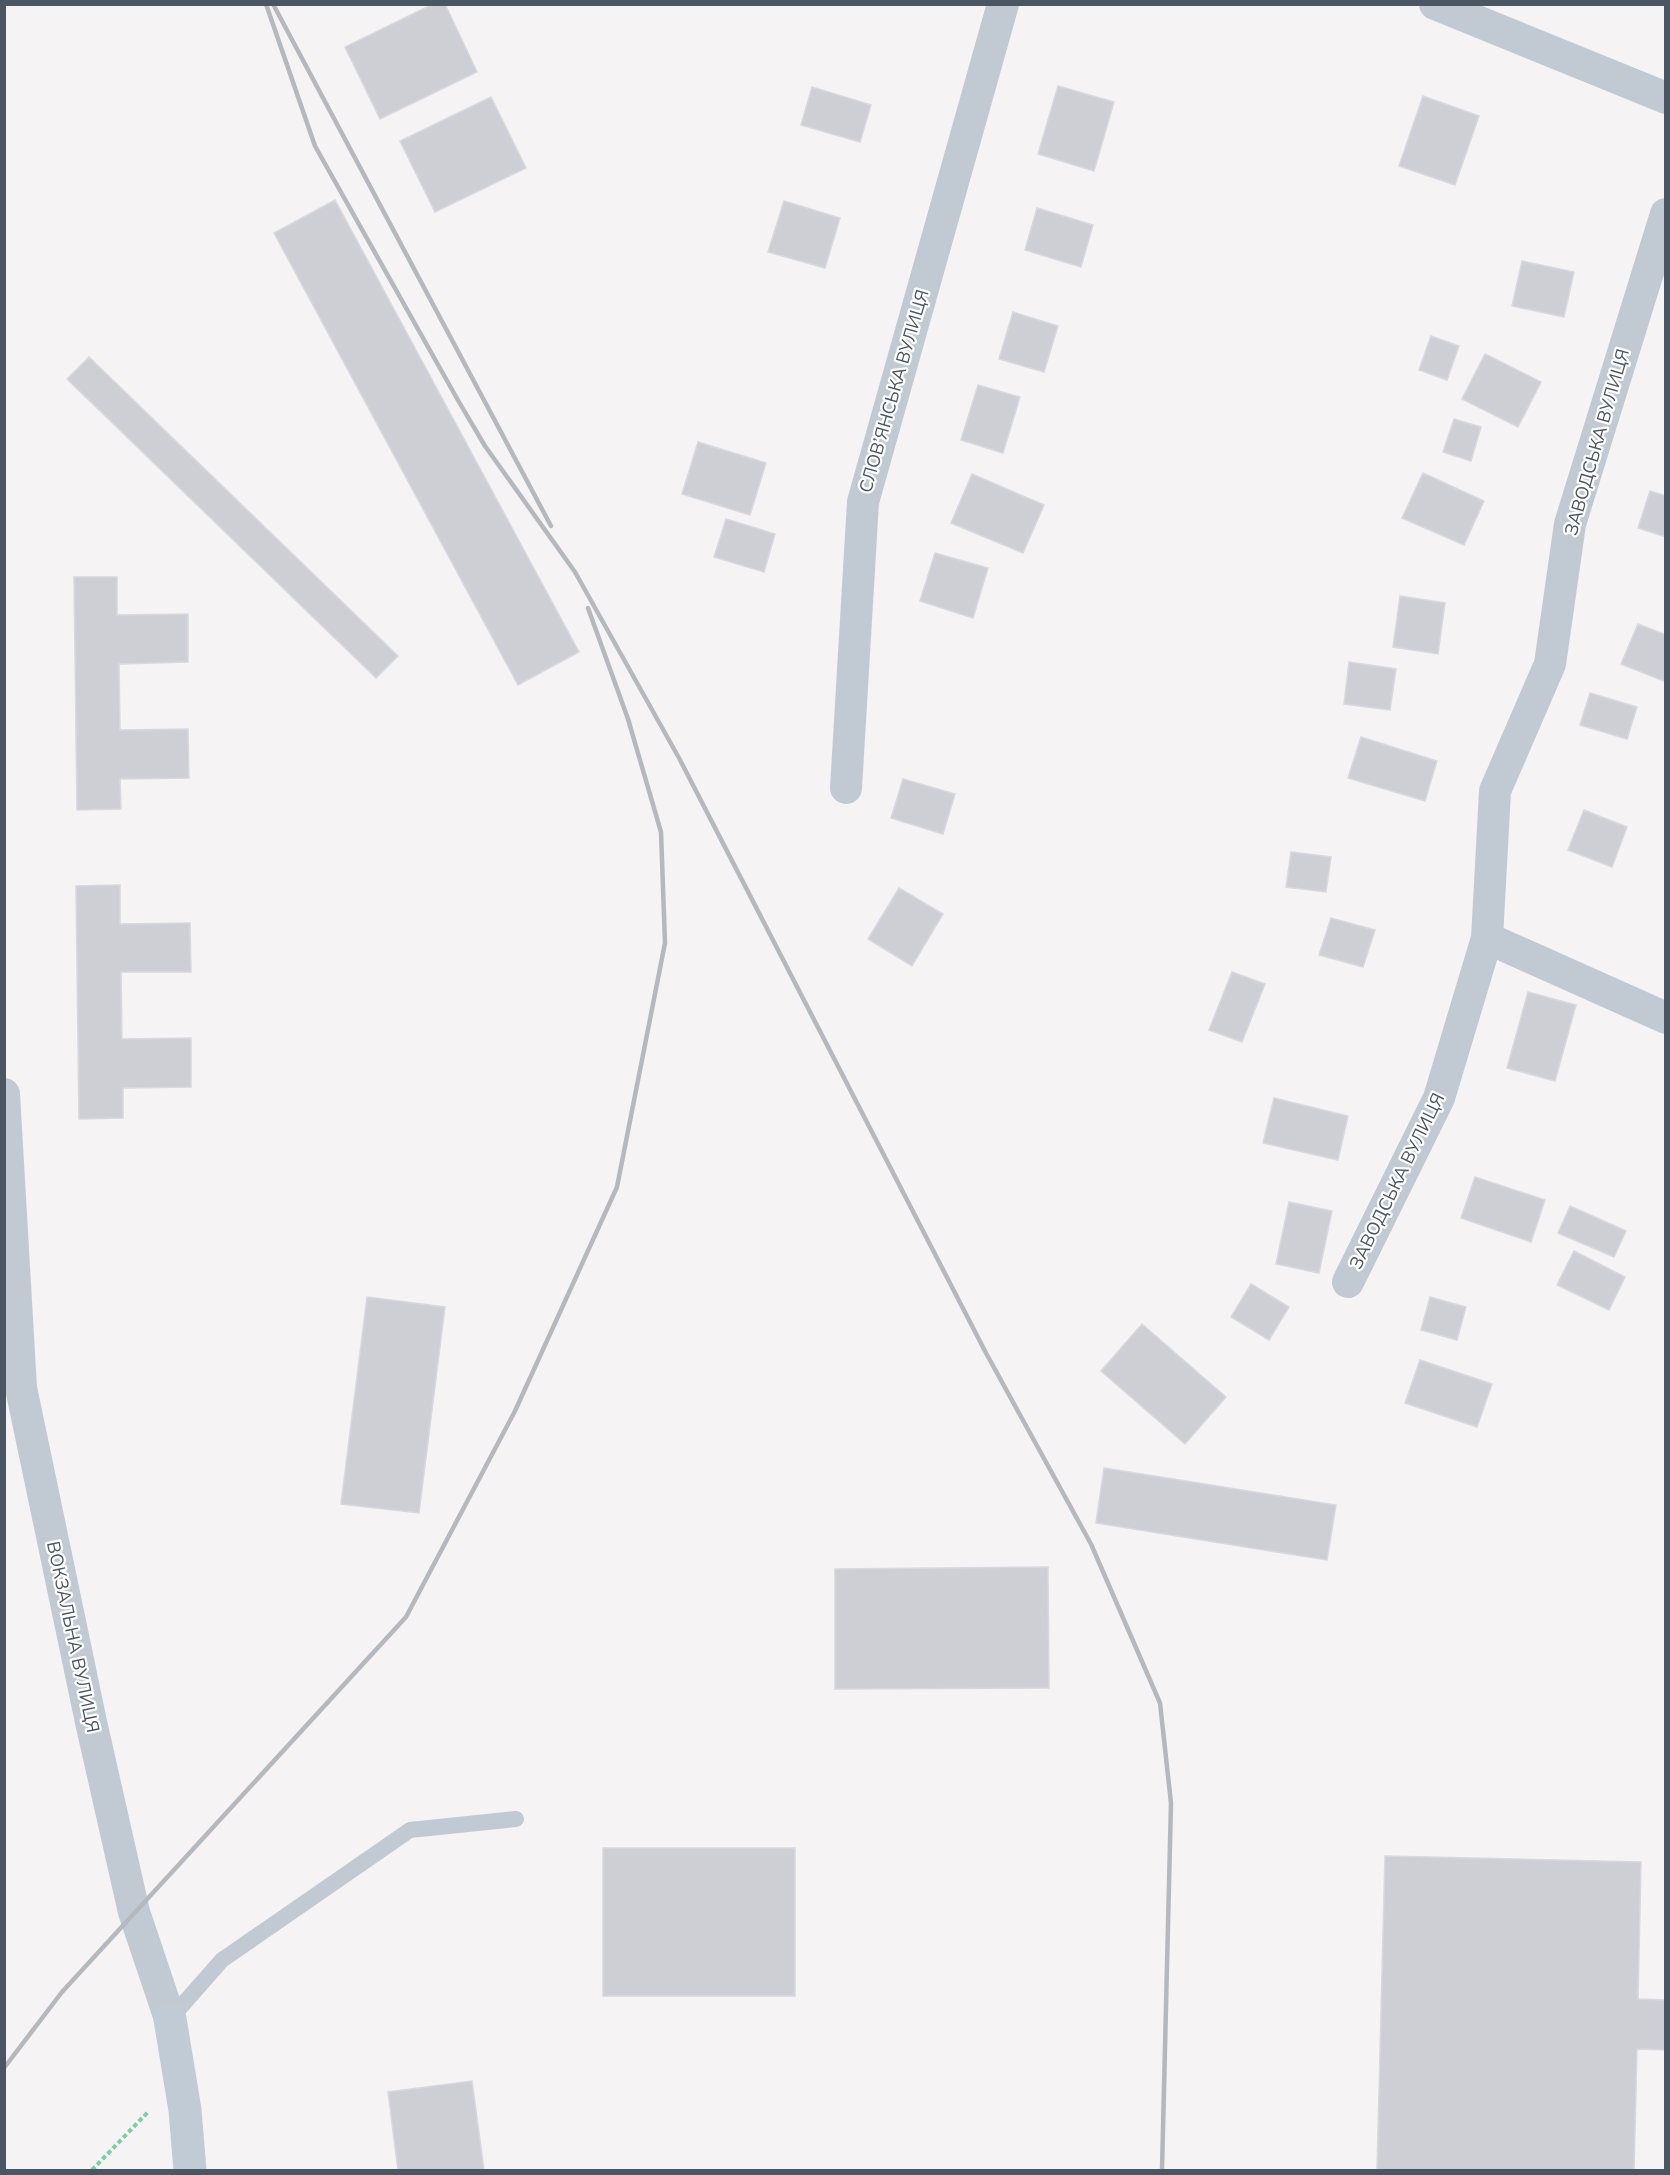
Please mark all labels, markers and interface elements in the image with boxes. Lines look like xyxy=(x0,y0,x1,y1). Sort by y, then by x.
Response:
street label: СЛОВ’ЯНСЬКА ВУЛИЦЯ xyxy=(853,287,935,495)
street label: ЗАВОДСЬКА ВУЛИЦЯ xyxy=(1559,346,1635,538)
street label: ЗАВОДСЬКА ВУЛИЦЯ xyxy=(1344,1089,1450,1273)
street label: ВОКЗАЛЬНА ВУЛИЦЯ xyxy=(41,1539,105,1735)

